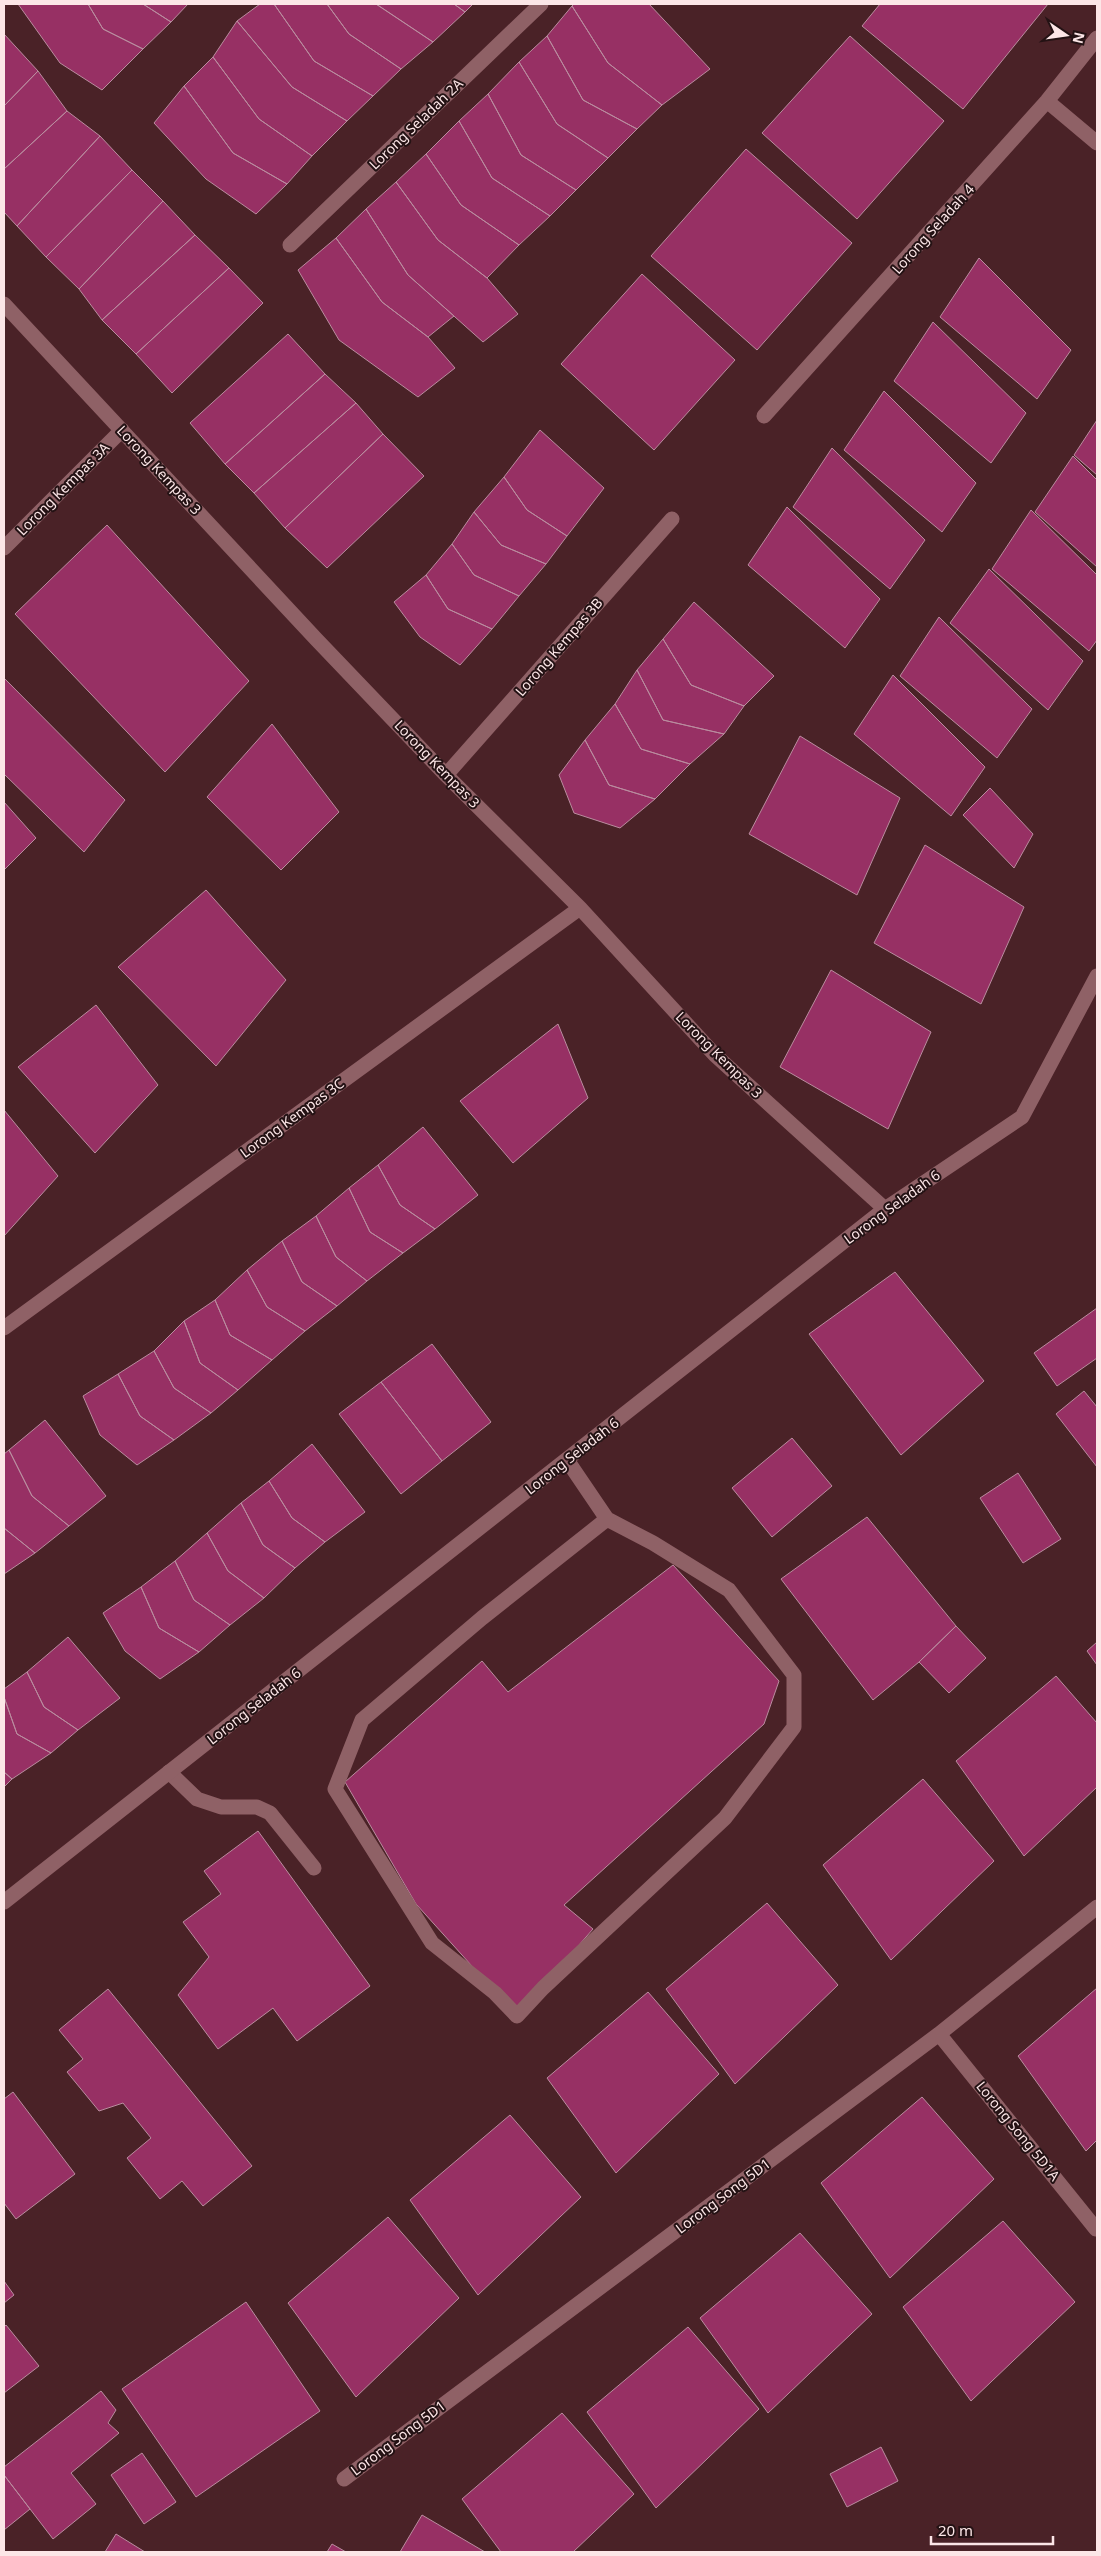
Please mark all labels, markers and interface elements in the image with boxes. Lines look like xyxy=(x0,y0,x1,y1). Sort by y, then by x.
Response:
north arrow xyxy=(1041,10,1091,60)
text: N xyxy=(1069,30,1090,46)
street label: Lorong Seladah 2A xyxy=(365,74,467,173)
street label: Lorong Seladah 4 xyxy=(887,180,978,278)
street label: Lorong Kempas 3 xyxy=(113,421,206,518)
street label: Lorong Kempas 3A xyxy=(12,438,113,539)
street label: Lorong Kempas 3B xyxy=(511,594,607,700)
street label: Lorong Kempas 3 xyxy=(391,716,484,812)
street label: Lorong Kempas 3 xyxy=(672,1007,767,1102)
street label: Lorong Kempas 3C xyxy=(236,1073,348,1162)
street label: Lorong Seladah 6 xyxy=(840,1165,944,1248)
street label: Lorong Seladah 6 xyxy=(521,1413,623,1498)
street label: Lorong Seladah 6 xyxy=(203,1663,305,1748)
street label: Lorong Song 5D1A xyxy=(972,2077,1064,2184)
street label: Lorong Song 5D1 xyxy=(671,2154,774,2237)
street label: Lorong Song 5D1 xyxy=(346,2396,449,2479)
scale bar xyxy=(931,2514,1054,2546)
text: 20 m xyxy=(938,2520,973,2540)

